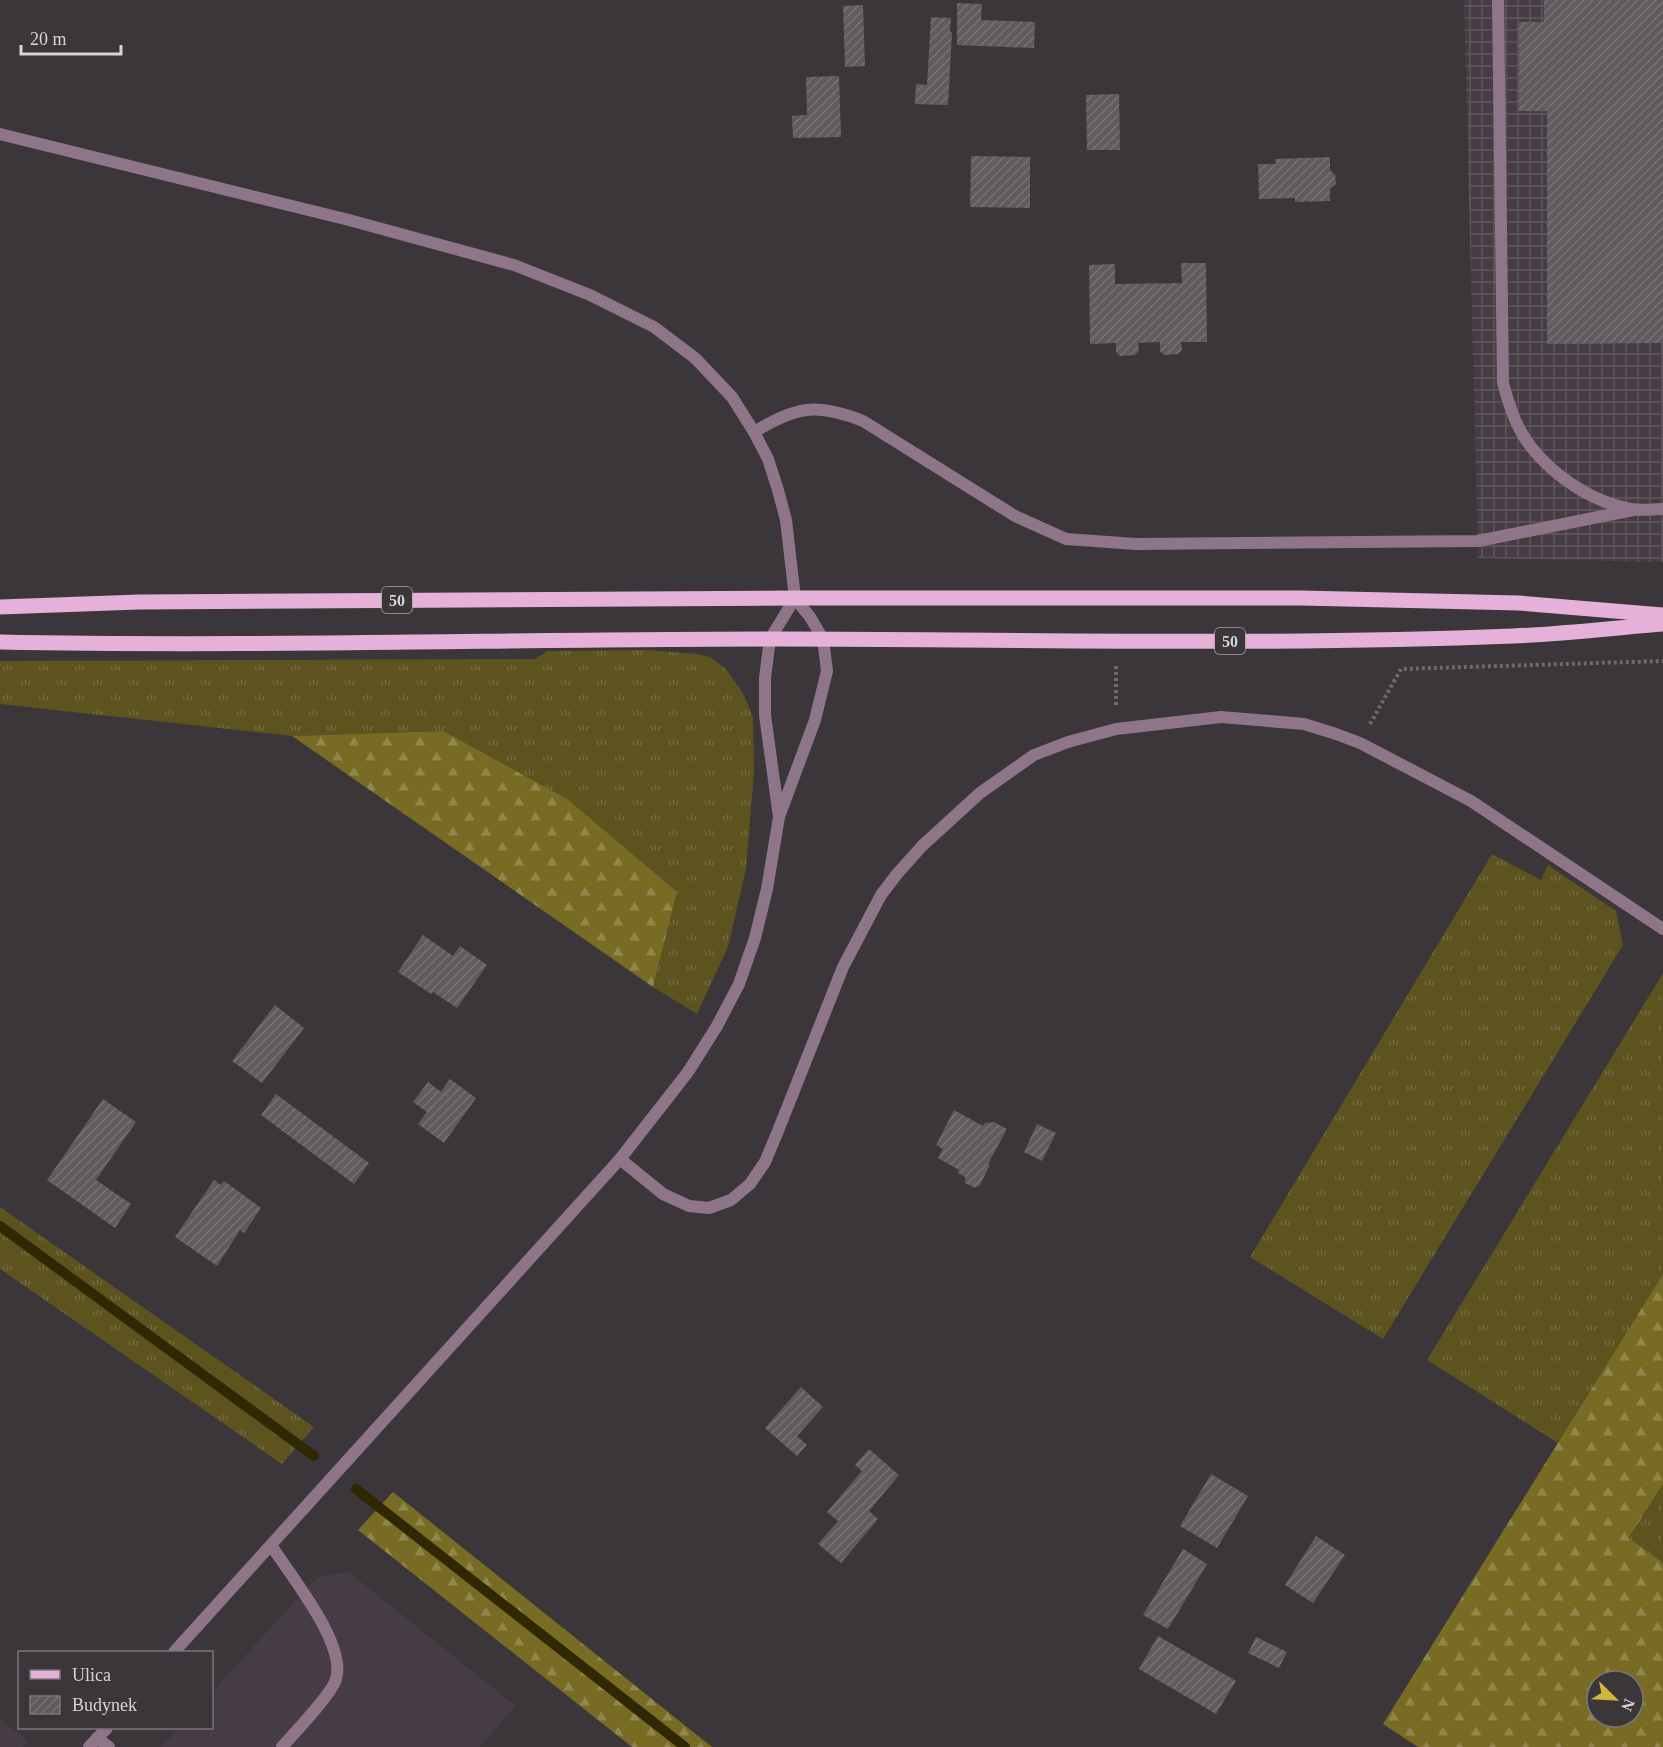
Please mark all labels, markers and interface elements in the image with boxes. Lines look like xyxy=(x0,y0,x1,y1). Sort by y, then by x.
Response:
scale bar xyxy=(21,18,122,56)
text: 20 m xyxy=(30,29,67,49)
road number: 50 xyxy=(382,587,412,613)
road number: 50 xyxy=(1215,628,1245,654)
legend xyxy=(18,1651,213,1729)
text: Ulica xyxy=(72,1665,111,1685)
north arrow xyxy=(1585,1669,1645,1729)
text: Budynek xyxy=(72,1695,137,1715)
text: N xyxy=(1618,1696,1638,1714)

